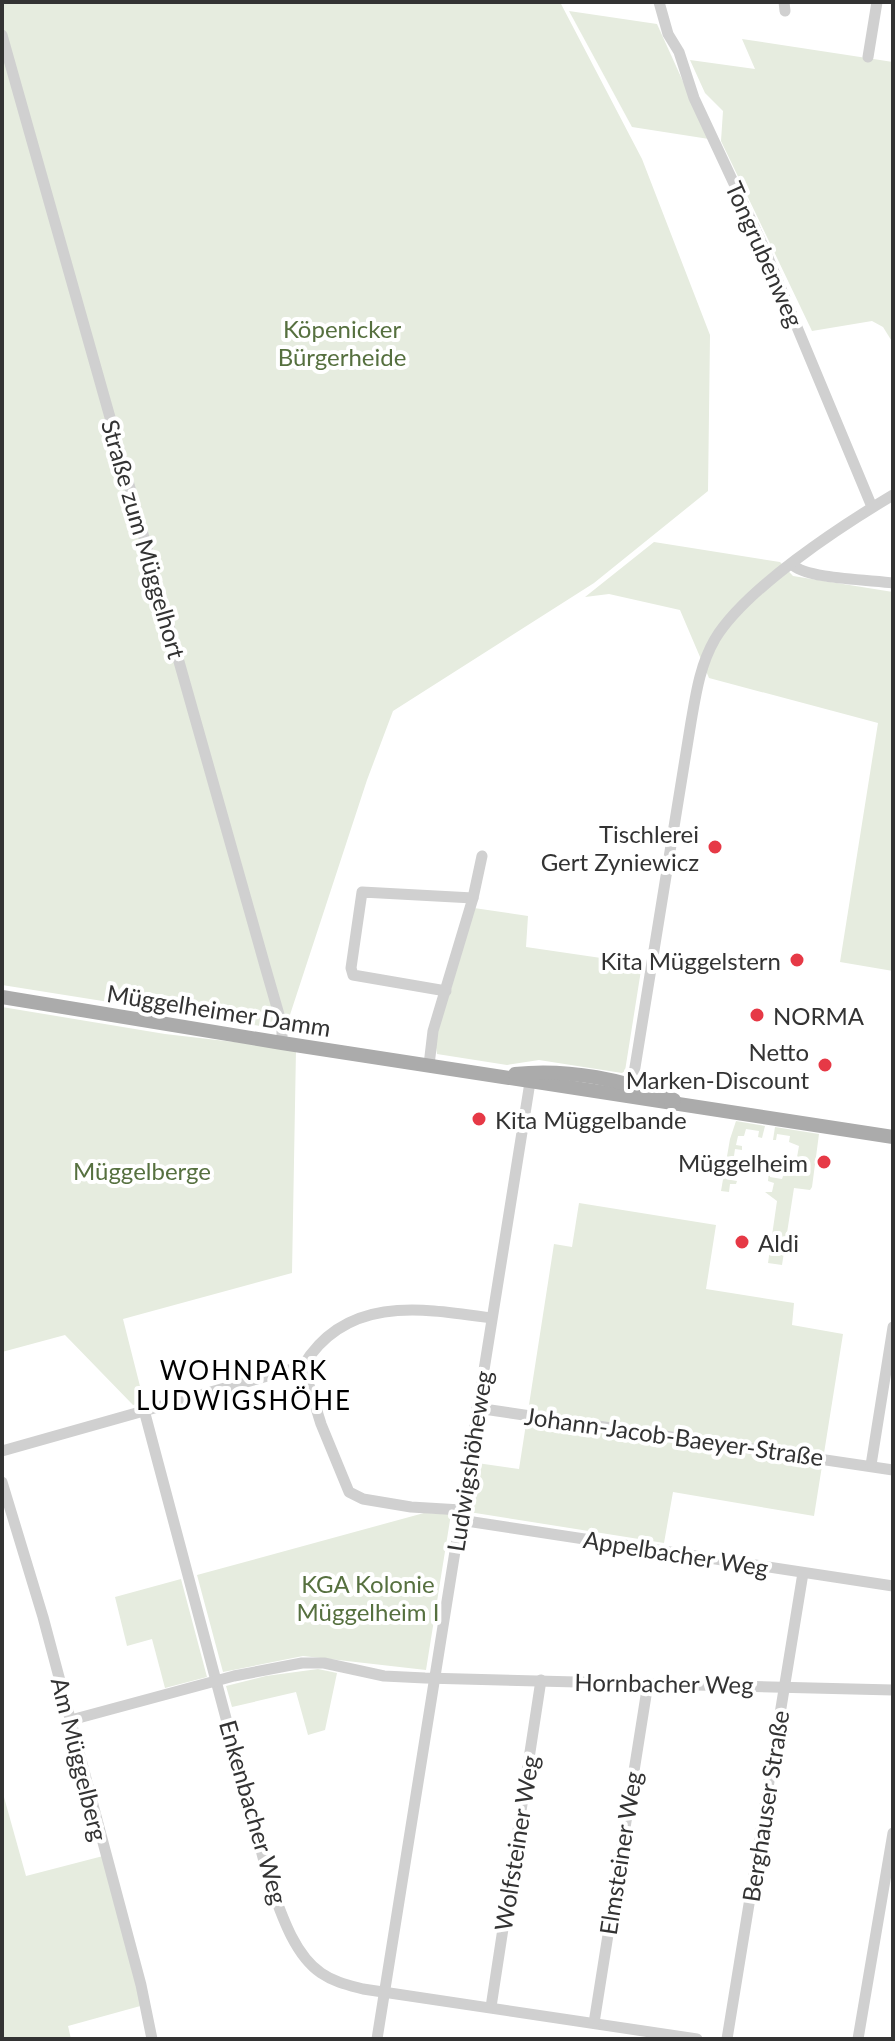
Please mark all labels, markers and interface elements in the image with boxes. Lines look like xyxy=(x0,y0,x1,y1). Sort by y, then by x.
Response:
street label: Tongrubenweg xyxy=(720,177,810,331)
park label: Köpenicker Bürgerheide xyxy=(278,314,406,371)
street label: Straße zum Müggelhort xyxy=(96,416,192,662)
place label: Tischlerei Gert Zyniewicz xyxy=(541,819,699,876)
marker: Tischlerei Gert Zyniewicz xyxy=(706,838,724,856)
place label: Kita Müggelstern xyxy=(600,946,781,975)
marker: Kita Müggelstern xyxy=(788,951,806,969)
street label: Müggelheimer Damm xyxy=(105,978,333,1042)
place label: NORMA xyxy=(773,1001,865,1030)
marker: NORMA xyxy=(748,1006,766,1024)
place label: Netto Marken-Discount xyxy=(626,1037,809,1094)
marker: Netto Marken-Discount xyxy=(816,1056,834,1074)
place label: Kita Müggelbande xyxy=(495,1105,687,1134)
marker: Kita Müggelbande xyxy=(470,1110,488,1128)
place label: Müggelheim xyxy=(678,1148,808,1177)
marker: Müggelheim xyxy=(815,1153,833,1171)
park label: Müggelberge xyxy=(73,1156,211,1185)
place label: Aldi xyxy=(758,1228,799,1257)
marker: Aldi xyxy=(733,1233,751,1251)
district label: WOHNPARK LUDWIGSHÖHE xyxy=(136,1354,352,1416)
street label: Ludwigshöheweg xyxy=(440,1368,498,1554)
street label: Johann-Jacob-Baeyer-Straße xyxy=(523,1401,825,1471)
street label: Appelbacher Weg xyxy=(581,1524,771,1582)
park label: KGA Kolonie Müggelheim I xyxy=(297,1569,439,1626)
street label: Hornbacher Weg xyxy=(574,1667,754,1699)
street label: Am Müggelberg xyxy=(46,1674,114,1844)
street label: Berghauser Straße xyxy=(736,1708,794,1904)
street label: Enkenbacher Weg xyxy=(214,1717,294,1907)
street label: Wolfsteiner Weg xyxy=(488,1753,544,1933)
street label: Elmsteiner Weg xyxy=(593,1769,647,1937)

